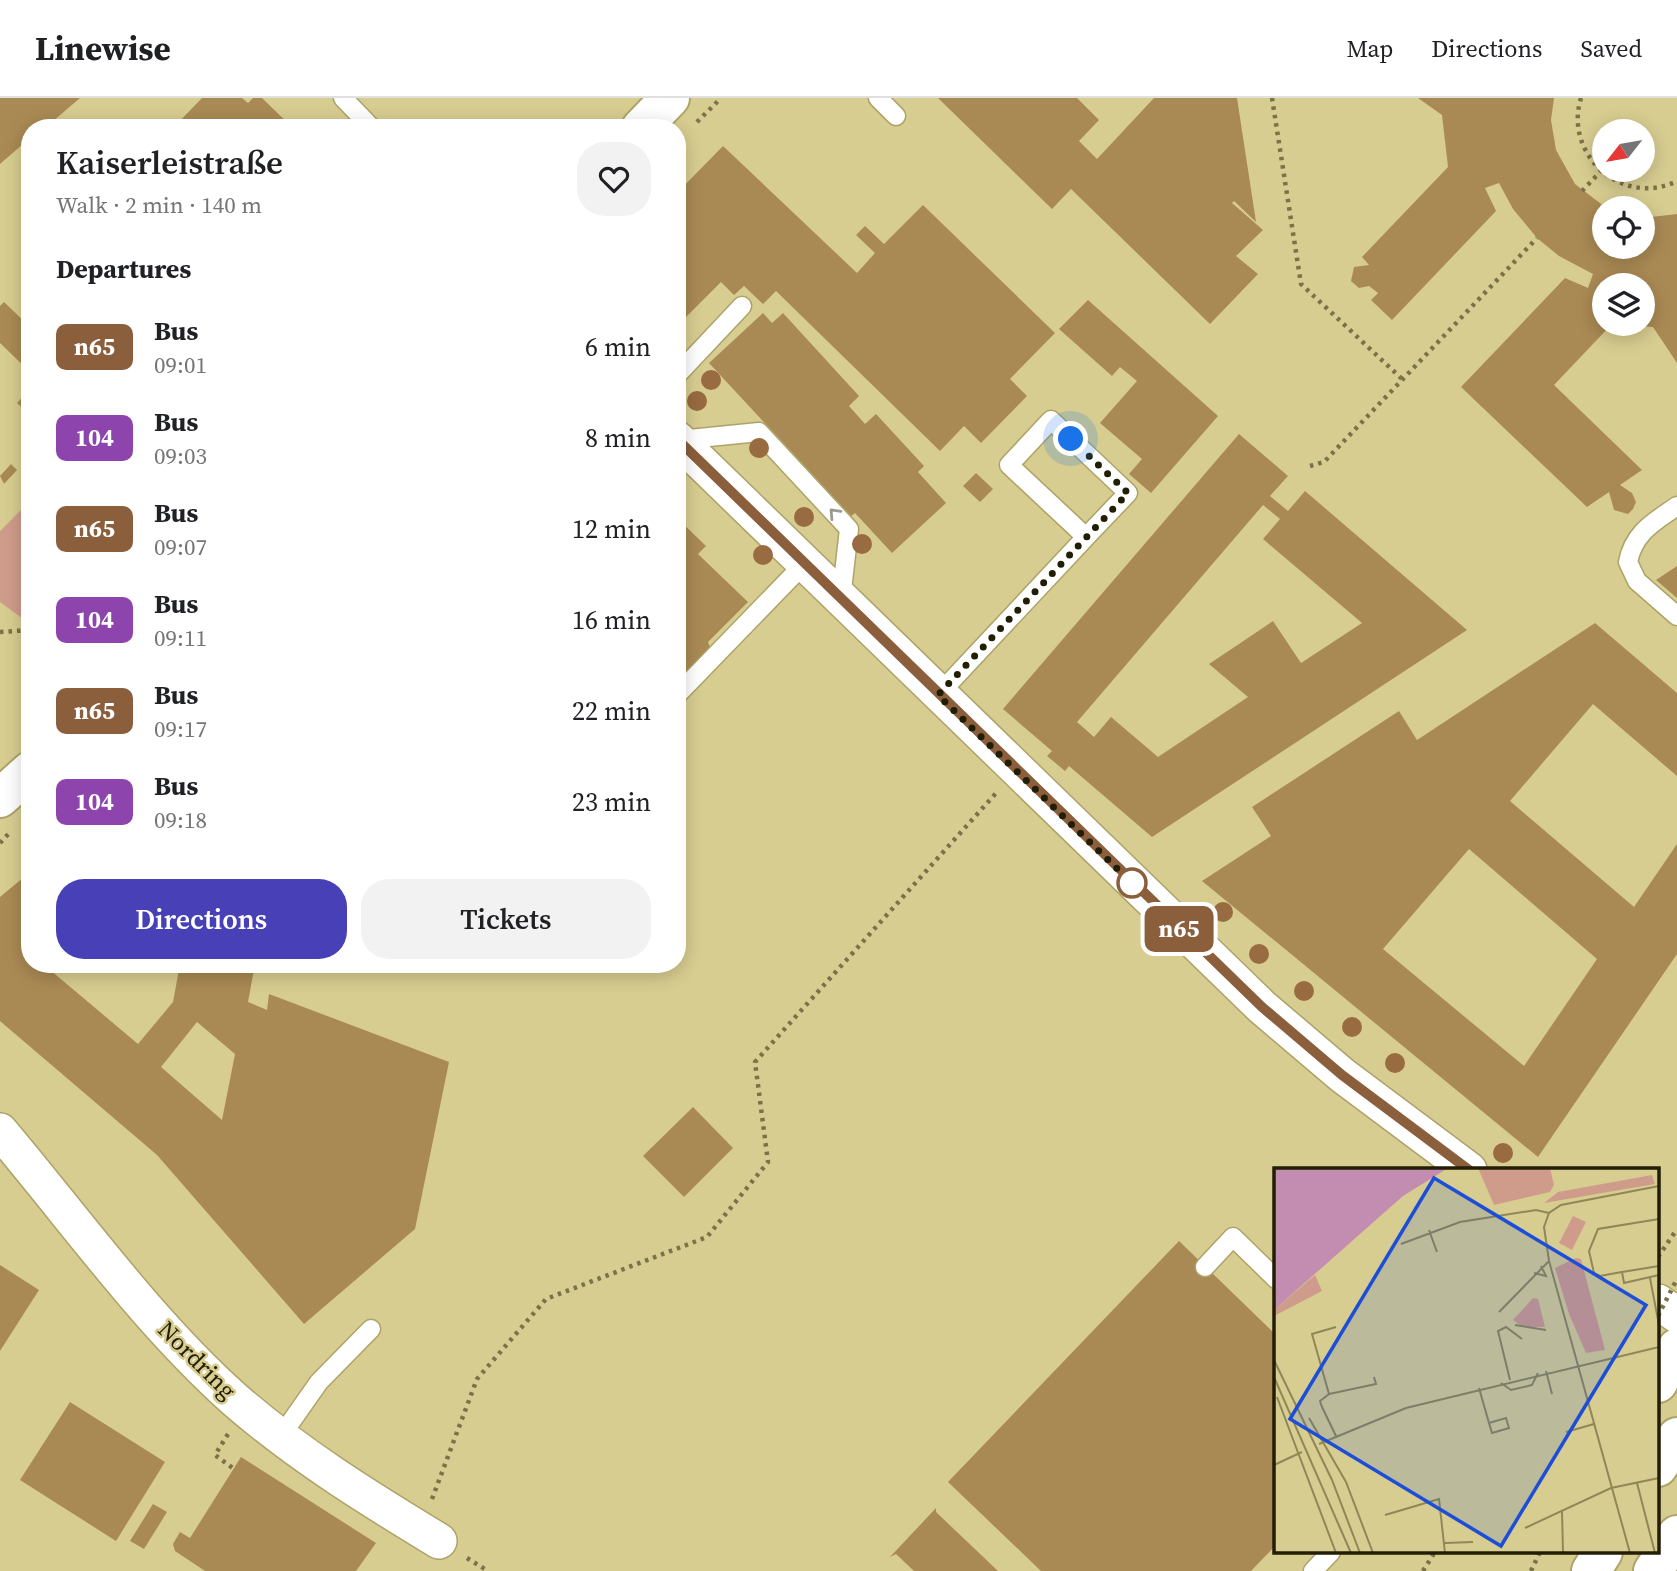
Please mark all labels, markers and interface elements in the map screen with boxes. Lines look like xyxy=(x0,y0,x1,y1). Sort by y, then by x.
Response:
text: Linewise xyxy=(35,26,171,71)
text: Map xyxy=(1346,32,1393,65)
text: Directions xyxy=(1431,32,1542,65)
text: Saved xyxy=(1580,32,1642,65)
north arrow xyxy=(1592,119,1656,182)
map controls xyxy=(1592,119,1655,336)
text: Kaiserleistraße xyxy=(56,140,283,185)
button: heart xyxy=(577,142,651,216)
text: Walk · 2 min · 140 m xyxy=(56,189,262,221)
button: locate xyxy=(1592,196,1655,259)
text: Departures xyxy=(56,251,191,287)
button: layers xyxy=(1592,273,1655,336)
text: Bus xyxy=(154,313,198,349)
text: 6 min xyxy=(585,329,651,365)
text: n65 xyxy=(74,330,115,363)
text: 09:01 xyxy=(154,349,207,381)
text: Bus xyxy=(154,404,198,440)
text: 8 min xyxy=(585,420,651,456)
text: 104 xyxy=(75,421,114,454)
your location xyxy=(1053,421,1088,456)
text: 09:03 xyxy=(154,440,207,472)
text: Bus xyxy=(154,495,198,531)
one-way arrow xyxy=(829,508,842,521)
text: 12 min xyxy=(572,511,651,547)
text: n65 xyxy=(74,512,115,545)
text: 09:07 xyxy=(154,531,207,563)
text: Bus xyxy=(154,586,198,622)
text: 16 min xyxy=(572,602,651,638)
text: 104 xyxy=(75,603,114,636)
text: 09:11 xyxy=(154,622,207,654)
text: Bus xyxy=(154,677,198,713)
text: 22 min xyxy=(572,693,651,729)
text: n65 xyxy=(74,694,115,727)
text: 09:17 xyxy=(154,713,207,745)
text: Bus xyxy=(154,768,198,804)
text: 23 min xyxy=(572,784,651,820)
text: 104 xyxy=(75,785,114,818)
text: 09:18 xyxy=(154,804,207,836)
unlabelled marker xyxy=(1117,868,1147,898)
button: Directions xyxy=(56,879,347,959)
button: Tickets xyxy=(361,879,651,959)
line badge: n65 xyxy=(1139,906,1219,952)
text: n65 xyxy=(1159,912,1199,945)
inset map xyxy=(1274,1168,1660,1554)
street label: Nordring xyxy=(151,1313,244,1406)

